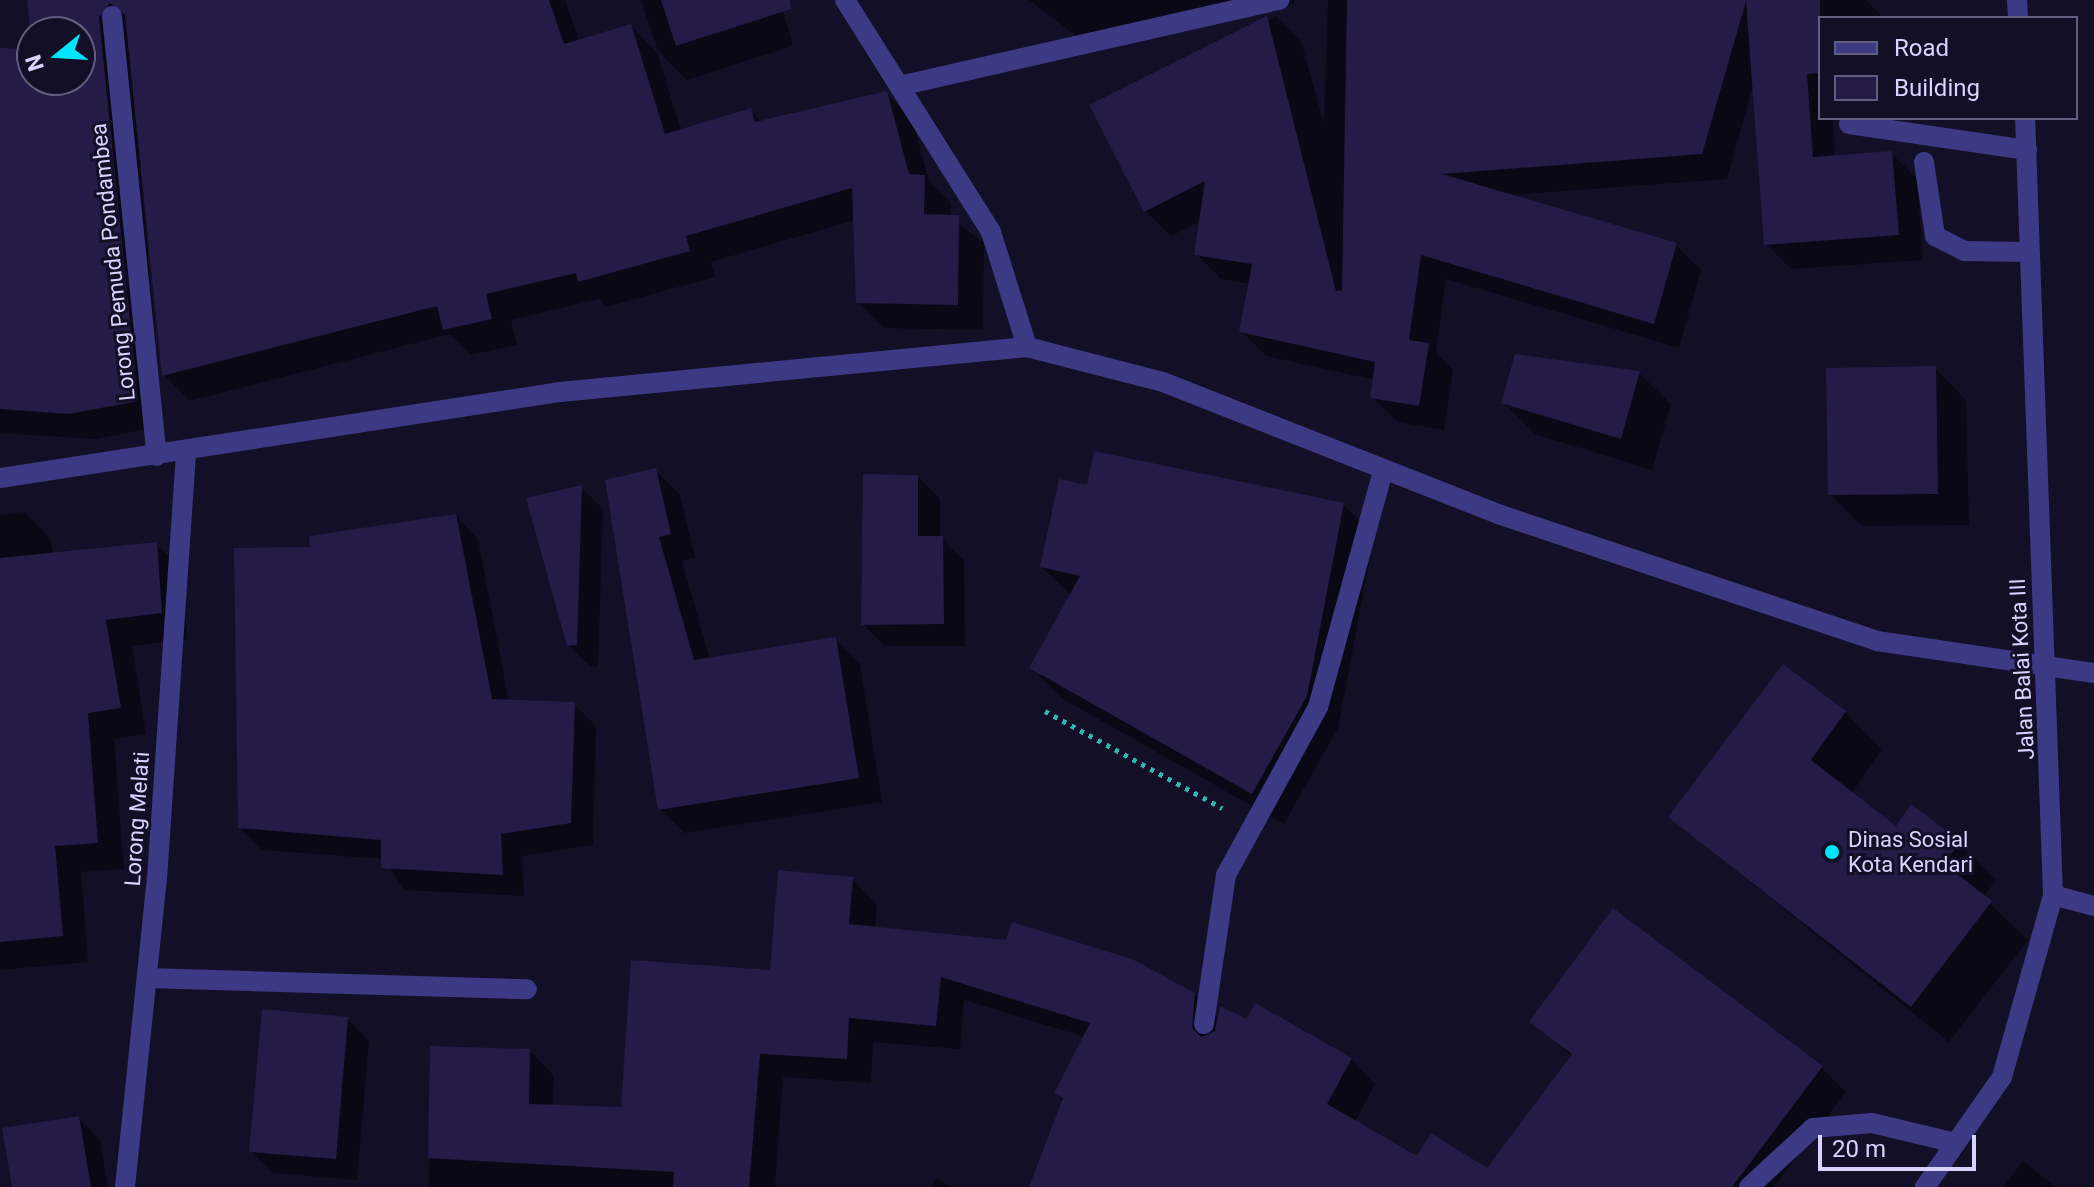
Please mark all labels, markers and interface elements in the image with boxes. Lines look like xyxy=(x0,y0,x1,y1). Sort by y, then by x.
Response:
north arrow xyxy=(16,16,96,96)
legend xyxy=(1818,16,2078,120)
text: Road xyxy=(1894,34,1949,62)
text: N xyxy=(20,52,49,74)
text: Building xyxy=(1894,74,1980,102)
street label: Lorong Pemuda Pondambea xyxy=(85,122,141,402)
street label: Jalan Balai Kota III xyxy=(2004,578,2040,760)
street label: Lorong Melati xyxy=(119,751,155,887)
place label: Dinas Sosial Kota Kendari xyxy=(1848,826,1973,878)
marker: Dinas Sosial Kota Kendari xyxy=(1823,843,1841,861)
scale bar xyxy=(1822,1119,1980,1169)
text: 20 m xyxy=(1832,1135,1886,1163)

